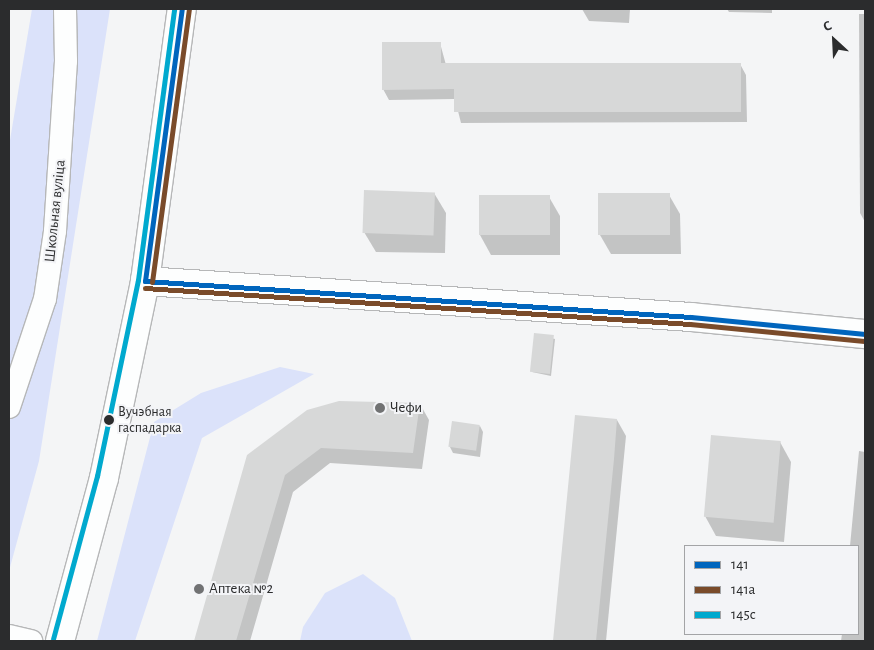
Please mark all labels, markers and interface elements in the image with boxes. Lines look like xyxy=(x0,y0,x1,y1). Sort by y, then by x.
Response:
north arrow xyxy=(809,15,859,65)
text: С xyxy=(821,18,834,34)
street label: Школьная вуліца xyxy=(41,159,69,263)
place label: Чефи xyxy=(390,399,422,417)
marker: Чефи xyxy=(374,402,386,414)
place label: Вучэбная гаспадарка xyxy=(118,404,181,437)
marker: Вучэбная гаспадарка xyxy=(104,415,114,425)
legend xyxy=(684,545,859,635)
text: 141 xyxy=(731,557,749,572)
place label: Аптека №2 xyxy=(209,580,273,598)
text: 141а xyxy=(731,582,755,597)
marker: Аптека №2 xyxy=(193,583,205,595)
text: 145с xyxy=(731,607,756,622)

